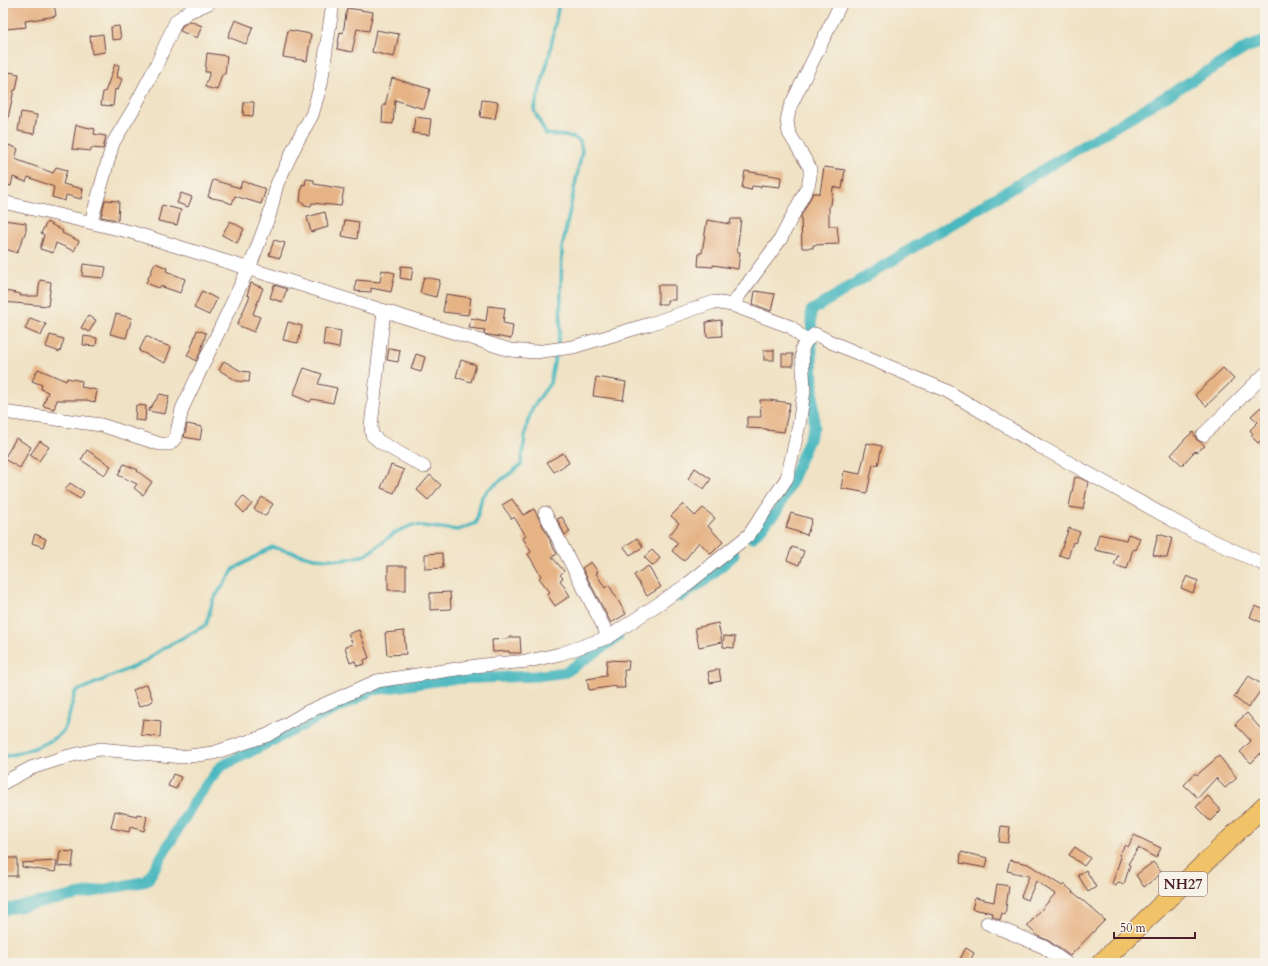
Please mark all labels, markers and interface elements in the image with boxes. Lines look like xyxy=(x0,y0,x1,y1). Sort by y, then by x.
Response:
road number: NH27 xyxy=(1159,872,1207,896)
scale bar xyxy=(1114,914,1195,940)
text: 50 m xyxy=(1120,920,1147,936)

